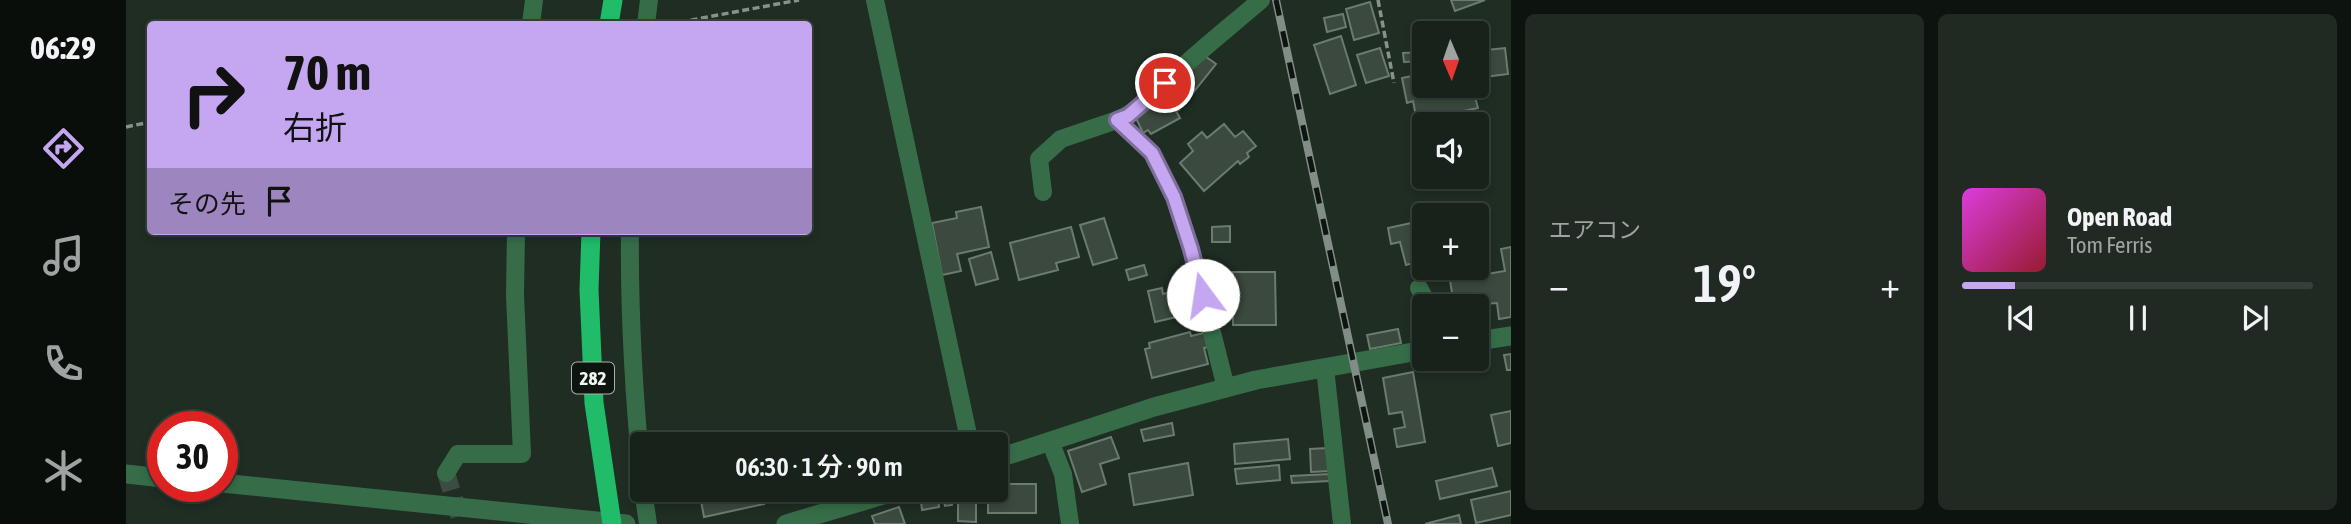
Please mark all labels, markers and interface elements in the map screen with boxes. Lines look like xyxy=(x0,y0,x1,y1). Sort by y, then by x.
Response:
north arrow xyxy=(1412,21,1489,98)
map controls xyxy=(1412,21,1489,371)
text: 06:29 xyxy=(30,29,96,66)
text: 70 m xyxy=(283,44,371,100)
icon: right xyxy=(168,49,259,140)
pin xyxy=(1135,53,1195,113)
icon: arrive xyxy=(1146,64,1184,102)
text: 右折 xyxy=(283,109,347,146)
button: sound xyxy=(1412,112,1489,189)
icon: directions xyxy=(39,124,88,173)
icon: arrive xyxy=(260,182,298,220)
text: その先 xyxy=(168,189,246,219)
text: Open Road xyxy=(2067,202,2172,232)
button: + xyxy=(1412,203,1489,280)
text: エアコン xyxy=(1549,217,1641,243)
icon: music xyxy=(39,231,88,280)
text: Tom Ferris xyxy=(2067,232,2152,258)
text: 19° xyxy=(1693,253,1756,313)
position arrow xyxy=(1166,258,1240,332)
text: − xyxy=(1549,263,1569,306)
text: + xyxy=(1880,263,1900,306)
button: − xyxy=(1412,294,1489,371)
icon: previous xyxy=(2002,299,2040,337)
icon: pause xyxy=(2119,299,2157,337)
icon: next xyxy=(2236,299,2274,337)
icon: phone xyxy=(39,339,88,388)
road number: 282 xyxy=(572,362,614,394)
speed limit sign: 30 xyxy=(147,411,238,502)
icon: climate xyxy=(39,446,88,495)
text: 06:30 · 1 分 · 90 m xyxy=(735,452,903,482)

